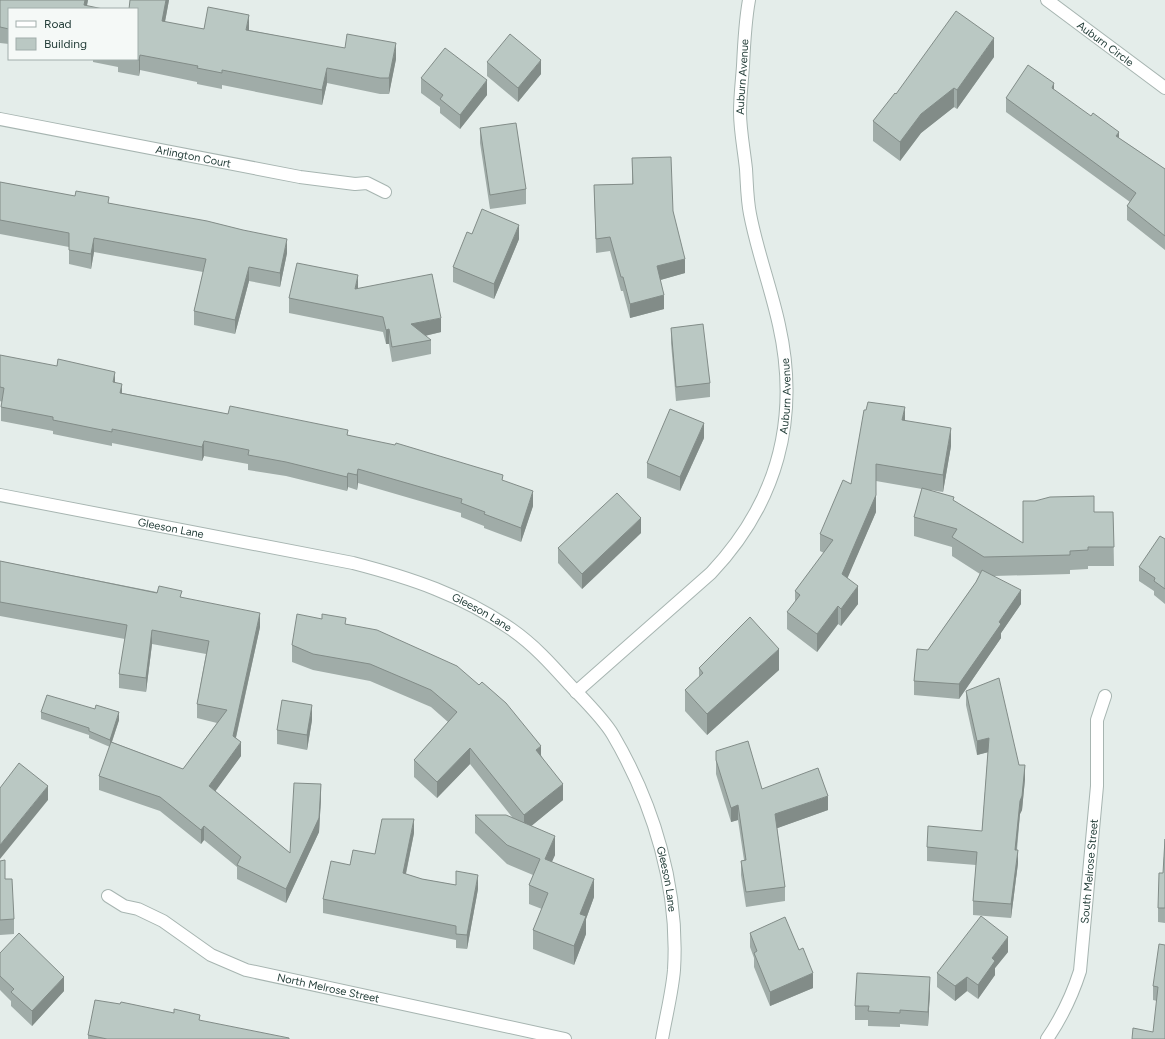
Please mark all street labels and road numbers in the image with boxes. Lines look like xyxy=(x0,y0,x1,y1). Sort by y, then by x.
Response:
street label: Auburn Circle xyxy=(1074,19,1136,69)
street label: Auburn Avenue xyxy=(734,39,751,115)
street label: Arlington Court xyxy=(155,143,232,171)
street label: Auburn Avenue xyxy=(777,357,794,435)
street label: Gleeson Lane xyxy=(137,516,205,541)
street label: Gleeson Lane xyxy=(450,591,514,635)
street label: South Melrose Street xyxy=(1078,818,1101,924)
street label: Gleeson Lane xyxy=(654,845,679,913)
street label: North Melrose Street xyxy=(276,971,380,1006)

